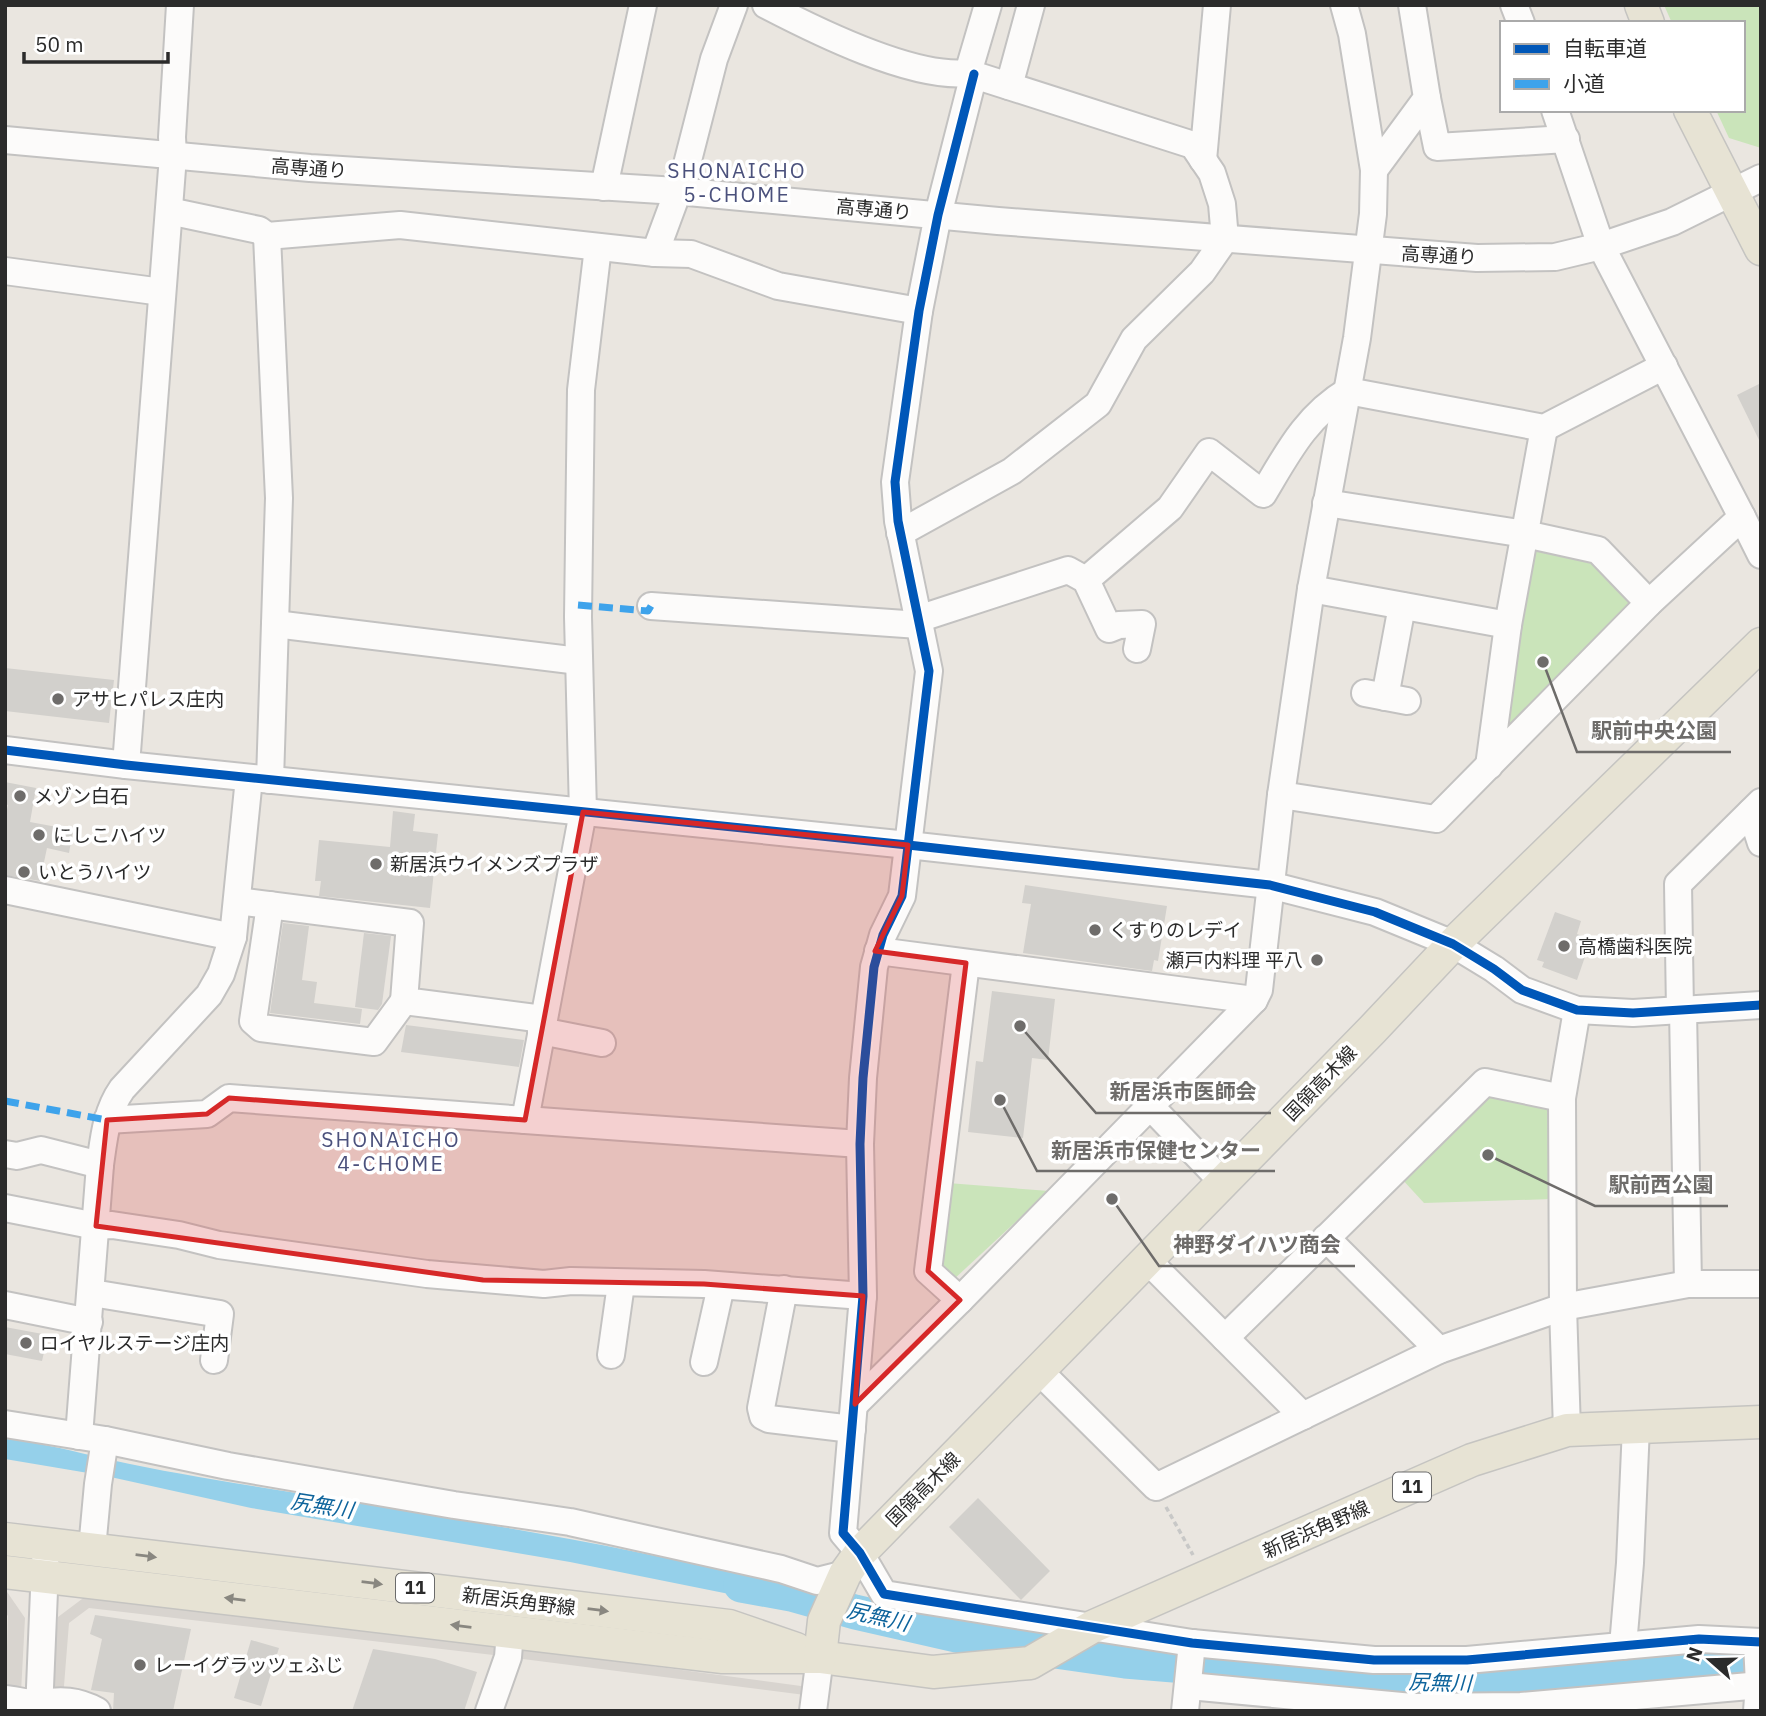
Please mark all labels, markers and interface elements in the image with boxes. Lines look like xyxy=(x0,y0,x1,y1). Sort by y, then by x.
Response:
scale bar xyxy=(24,21,168,65)
legend xyxy=(1500,21,1745,112)
text: 50 m xyxy=(35,30,84,58)
text: 自転車道 xyxy=(1563,34,1647,62)
text: 小道 xyxy=(1563,69,1605,97)
street label: 高専通り xyxy=(270,153,348,183)
district label: SHONAICHO 5-CHOME xyxy=(667,156,807,208)
street label: 高専通り xyxy=(835,194,913,224)
street label: 高専通り xyxy=(1400,241,1478,269)
place label: アサヒパレス庄内 xyxy=(72,687,224,711)
marker: アサヒパレス庄内 xyxy=(50,691,66,707)
callout: 駅前中央公園 xyxy=(1577,710,1731,752)
text: 駅前中央公園 xyxy=(1591,716,1717,744)
place label: メゾン白石 xyxy=(34,784,129,808)
marker: メゾン白石 xyxy=(12,788,28,804)
place label: にしこハイツ xyxy=(53,823,167,847)
marker: にしこハイツ xyxy=(31,827,47,843)
place label: 新居浜ウイメンズプラザ xyxy=(390,852,599,876)
marker: 新居浜ウイメンズプラザ xyxy=(368,856,384,872)
place label: いとうハイツ xyxy=(38,860,152,884)
marker: いとうハイツ xyxy=(16,864,32,880)
place label: くすりのレデイ xyxy=(1109,918,1242,942)
marker: くすりのレデイ xyxy=(1087,922,1103,938)
place label: 高橋歯科医院 xyxy=(1578,934,1692,958)
marker: 高橋歯科医院 xyxy=(1556,938,1572,954)
place label: 瀬戸内料理 平八 xyxy=(1166,948,1303,972)
marker: 瀬戸内料理 平八 xyxy=(1309,952,1325,968)
street label: 国領高木線 xyxy=(1278,1040,1362,1126)
callout: 新居浜市医師会 xyxy=(1096,1071,1271,1113)
text: 新居浜市医師会 xyxy=(1110,1077,1257,1105)
district label: SHONAICHO 4-CHOME xyxy=(321,1125,461,1177)
callout: 新居浜市保健センター xyxy=(1037,1129,1275,1171)
text: 新居浜市保健センター xyxy=(1051,1136,1261,1164)
callout: 駅前西公園 xyxy=(1595,1164,1728,1206)
text: 駅前西公園 xyxy=(1609,1170,1714,1198)
callout: 神野ダイハツ商会 xyxy=(1159,1224,1355,1266)
text: 神野ダイハツ商会 xyxy=(1173,1230,1341,1258)
place label: ロイヤルステージ庄内 xyxy=(40,1331,229,1355)
marker: ロイヤルステージ庄内 xyxy=(18,1335,34,1351)
street label: 国領高木線 xyxy=(881,1447,965,1531)
road number: 11 xyxy=(1393,1472,1431,1502)
water label: 尻無川 xyxy=(289,1486,357,1524)
street label: 新居浜角野線 xyxy=(1259,1495,1373,1563)
one-way arrow xyxy=(135,1550,157,1561)
road number: 11 xyxy=(396,1574,434,1602)
one-way arrow xyxy=(361,1578,383,1589)
street label: 新居浜角野線 xyxy=(461,1582,577,1620)
one-way arrow xyxy=(224,1594,246,1605)
water label: 尻無川 xyxy=(844,1595,914,1637)
one-way arrow xyxy=(587,1605,609,1616)
one-way arrow xyxy=(450,1621,472,1632)
north arrow xyxy=(1675,1625,1745,1695)
text: N xyxy=(1680,1644,1708,1665)
place label: レーイグラッツェふじ xyxy=(154,1653,344,1677)
marker: レーイグラッツェふじ xyxy=(132,1657,148,1673)
water label: 尻無川 xyxy=(1408,1667,1474,1697)

